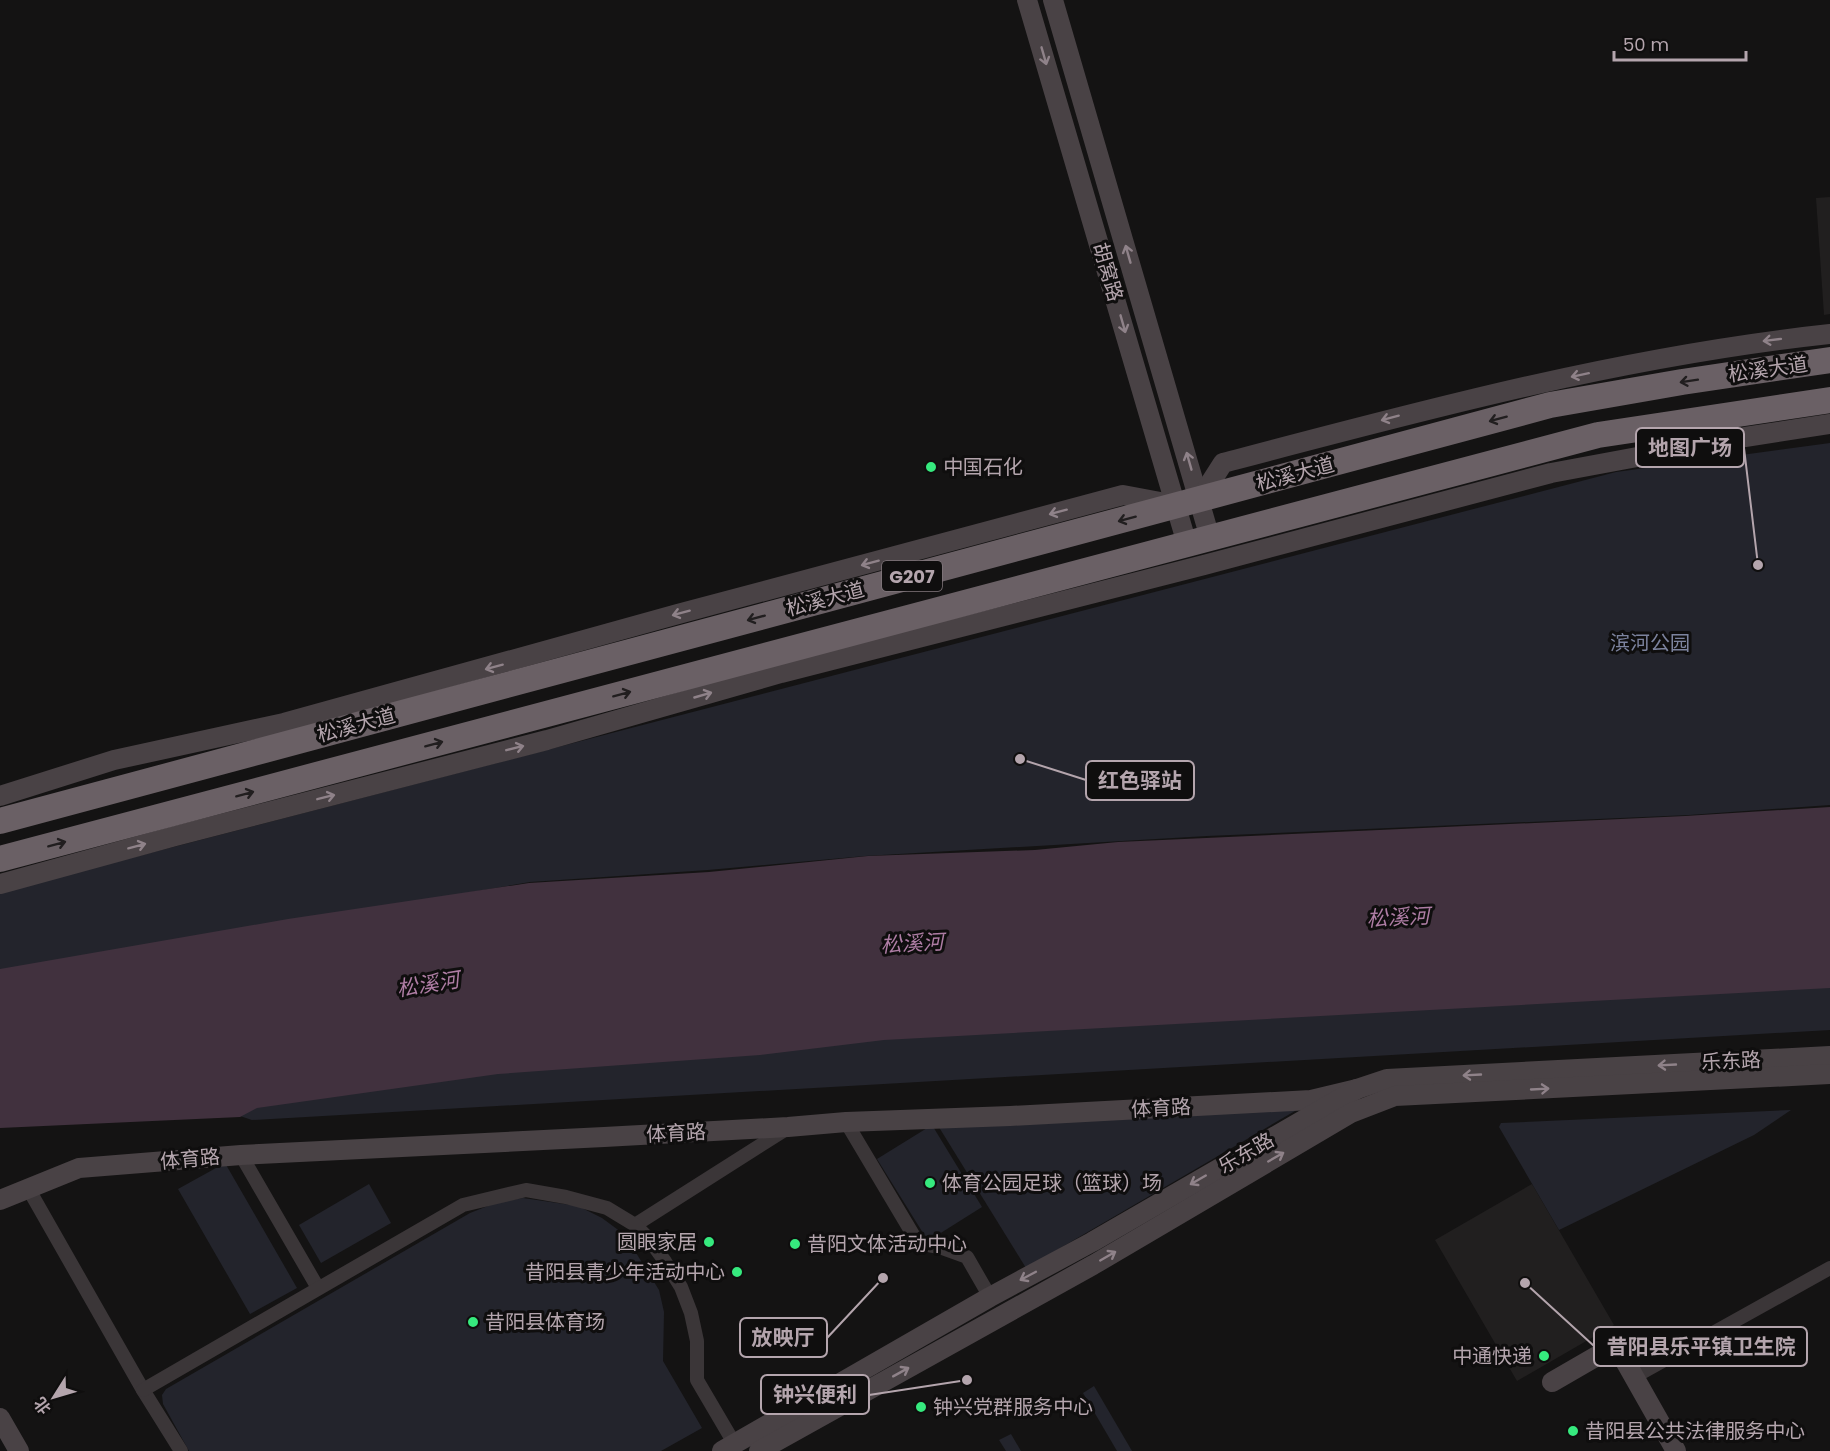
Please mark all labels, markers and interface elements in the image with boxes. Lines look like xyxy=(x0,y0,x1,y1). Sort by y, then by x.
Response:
scale bar xyxy=(1614,24,1746,62)
text: 50 m xyxy=(1623,32,1669,57)
one-way arrow xyxy=(1039,46,1050,65)
street label: 胡窝路 xyxy=(1086,239,1130,305)
one-way arrow xyxy=(1122,245,1133,264)
one-way arrow xyxy=(1118,314,1129,333)
one-way arrow xyxy=(1762,335,1782,346)
street label: 松溪大道 xyxy=(1726,350,1810,388)
one-way arrow xyxy=(1571,370,1590,381)
one-way arrow xyxy=(1680,375,1699,386)
one-way arrow xyxy=(1381,413,1400,425)
one-way arrow xyxy=(1489,414,1508,426)
callout: 地图广场 xyxy=(1636,428,1744,467)
text: 地图广场 xyxy=(1648,433,1732,462)
street label: 松溪大道 xyxy=(1253,450,1337,498)
one-way arrow xyxy=(1183,452,1194,471)
place label: 中国石化 xyxy=(943,453,1023,481)
marker: 中国石化 xyxy=(924,460,938,474)
one-way arrow xyxy=(1049,507,1068,519)
one-way arrow xyxy=(1118,513,1137,525)
one-way arrow xyxy=(861,558,880,570)
road number: G207 xyxy=(882,561,942,591)
street label: 松溪大道 xyxy=(783,575,867,623)
one-way arrow xyxy=(672,608,691,620)
one-way arrow xyxy=(747,612,766,624)
park label: 滨河公园 xyxy=(1610,629,1690,657)
one-way arrow xyxy=(485,661,504,673)
one-way arrow xyxy=(612,688,631,700)
one-way arrow xyxy=(693,689,712,701)
street label: 松溪大道 xyxy=(314,701,398,749)
one-way arrow xyxy=(424,738,443,750)
one-way arrow xyxy=(505,741,524,753)
callout: 红色驿站 xyxy=(1086,761,1194,800)
text: 红色驿站 xyxy=(1098,766,1182,795)
one-way arrow xyxy=(235,788,254,799)
one-way arrow xyxy=(316,790,335,802)
one-way arrow xyxy=(47,838,66,849)
one-way arrow xyxy=(127,840,146,851)
water label: 松溪河 xyxy=(1366,901,1434,933)
water label: 松溪河 xyxy=(880,927,948,959)
water label: 松溪河 xyxy=(395,964,465,1003)
street label: 乐东路 xyxy=(1700,1045,1762,1077)
one-way arrow xyxy=(1657,1059,1677,1070)
one-way arrow xyxy=(1462,1069,1482,1080)
one-way arrow xyxy=(1530,1083,1550,1094)
street label: 体育路 xyxy=(1130,1092,1192,1124)
street label: 体育路 xyxy=(645,1117,707,1149)
street label: 乐东路 xyxy=(1213,1126,1279,1180)
street label: 体育路 xyxy=(159,1142,221,1176)
one-way arrow xyxy=(1267,1151,1284,1163)
place label: 体育公园足球（篮球）场 xyxy=(942,1169,1162,1197)
one-way arrow xyxy=(1190,1175,1207,1187)
marker: 体育公园足球（篮球）场 xyxy=(923,1176,937,1190)
place label: 圆眼家居 xyxy=(617,1228,697,1256)
place label: 昔阳文体活动中心 xyxy=(807,1230,967,1258)
marker: 圆眼家居 xyxy=(702,1235,716,1249)
marker: 昔阳文体活动中心 xyxy=(788,1237,802,1251)
one-way arrow xyxy=(1099,1250,1116,1262)
place label: 昔阳县青少年活动中心 xyxy=(525,1258,725,1286)
marker: 昔阳县青少年活动中心 xyxy=(730,1265,744,1279)
one-way arrow xyxy=(1020,1271,1038,1282)
place label: 昔阳县体育场 xyxy=(485,1308,605,1336)
marker: 昔阳县体育场 xyxy=(466,1315,480,1329)
callout: 放映厅 xyxy=(740,1318,827,1357)
text: 放映厅 xyxy=(752,1323,815,1352)
callout: 昔阳县乐平镇卫生院 xyxy=(1594,1327,1807,1366)
text: 昔阳县乐平镇卫生院 xyxy=(1607,1332,1796,1361)
place label: 中通快递 xyxy=(1452,1342,1532,1370)
marker: 中通快递 xyxy=(1537,1349,1551,1363)
one-way arrow xyxy=(893,1365,910,1377)
north arrow xyxy=(24,1367,84,1427)
callout: 钟兴便利 xyxy=(761,1375,869,1414)
text: 钟兴便利 xyxy=(773,1380,857,1409)
text: 北 xyxy=(28,1392,56,1419)
place label: 钟兴党群服务中心 xyxy=(933,1393,1093,1421)
marker: 钟兴党群服务中心 xyxy=(914,1400,928,1414)
place label: 昔阳县公共法律服务中心 xyxy=(1585,1417,1805,1445)
marker: 昔阳县公共法律服务中心 xyxy=(1566,1424,1580,1438)

